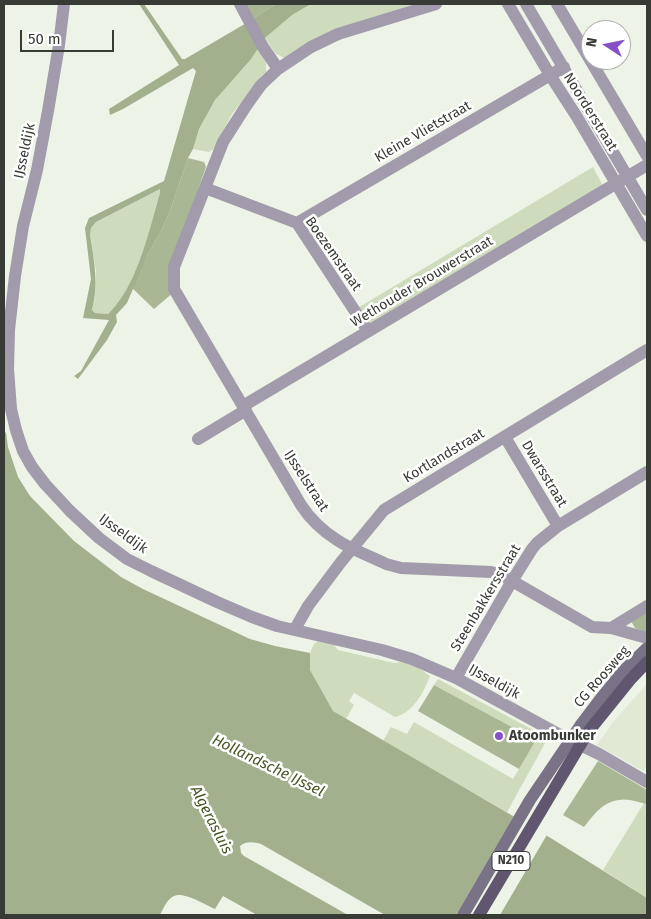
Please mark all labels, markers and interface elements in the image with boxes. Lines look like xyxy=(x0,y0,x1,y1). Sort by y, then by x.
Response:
scale bar xyxy=(22,20,116,52)
north arrow xyxy=(581,20,631,70)
text: 50 m xyxy=(28,30,61,48)
text: N xyxy=(583,36,601,48)
street label: Noorderstraat xyxy=(559,70,621,154)
street label: Kleine Vlietstraat xyxy=(372,98,474,166)
street label: IJsseldijk xyxy=(11,122,39,180)
street label: Boezemstraat xyxy=(301,214,365,294)
street label: Wethouder Brouwerstraat xyxy=(348,233,496,331)
street label: Kortlandstraat xyxy=(400,425,488,487)
street label: Dwarsstraat xyxy=(518,438,570,510)
street label: IJsselstraat xyxy=(280,447,332,515)
street label: IJsseldijk xyxy=(95,511,151,557)
street label: Steenbakkersstraat xyxy=(447,541,525,655)
street label: CG Roosweg xyxy=(571,643,633,711)
street label: IJsseldijk xyxy=(465,661,523,703)
place label: Atoombunker xyxy=(509,728,596,744)
marker: Atoombunker xyxy=(493,730,505,742)
water label: Hollandsche IJssel xyxy=(209,731,327,801)
water label: Algerasluis xyxy=(186,783,236,857)
road number: N210 xyxy=(492,851,530,870)

